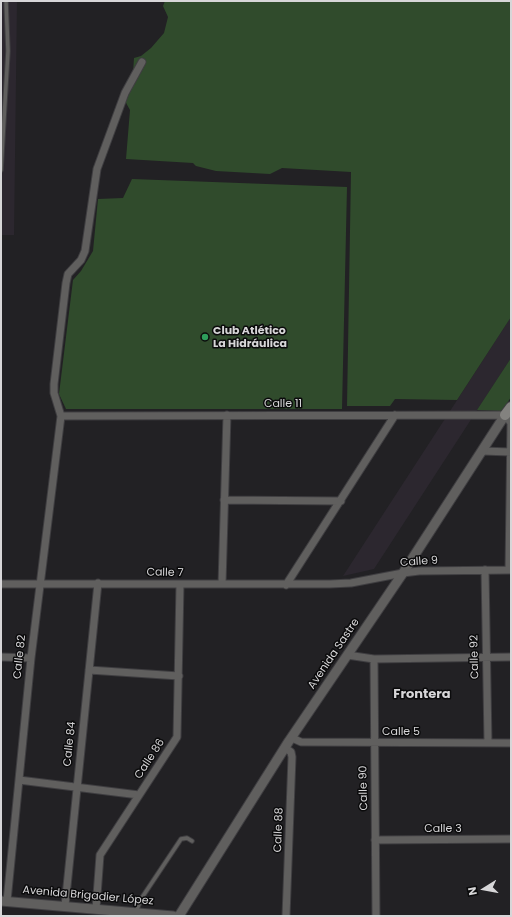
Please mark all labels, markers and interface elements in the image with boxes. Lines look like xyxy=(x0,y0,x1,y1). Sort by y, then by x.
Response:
place label: Club Atlético La Hidráulica xyxy=(213,324,287,350)
marker: Club Atlético La Hidráulica xyxy=(200,332,210,342)
street label: Calle 11 xyxy=(264,397,302,411)
street label: Calle 9 xyxy=(400,554,438,570)
street label: Calle 7 xyxy=(146,566,184,580)
street label: Avenida Sastre xyxy=(305,616,363,692)
street label: Calle 82 xyxy=(11,634,29,680)
street label: Calle 92 xyxy=(468,635,482,679)
district label: Frontera xyxy=(393,687,451,703)
street label: Calle 84 xyxy=(61,721,79,767)
street label: Calle 5 xyxy=(382,725,420,739)
street label: Calle 86 xyxy=(132,737,168,781)
street label: Calle 90 xyxy=(357,765,371,811)
street label: Calle 88 xyxy=(272,807,286,853)
street label: Calle 3 xyxy=(424,822,462,836)
north arrow xyxy=(464,869,504,909)
street label: Avenida Brigadier López xyxy=(22,884,154,908)
text: N xyxy=(464,886,481,897)

